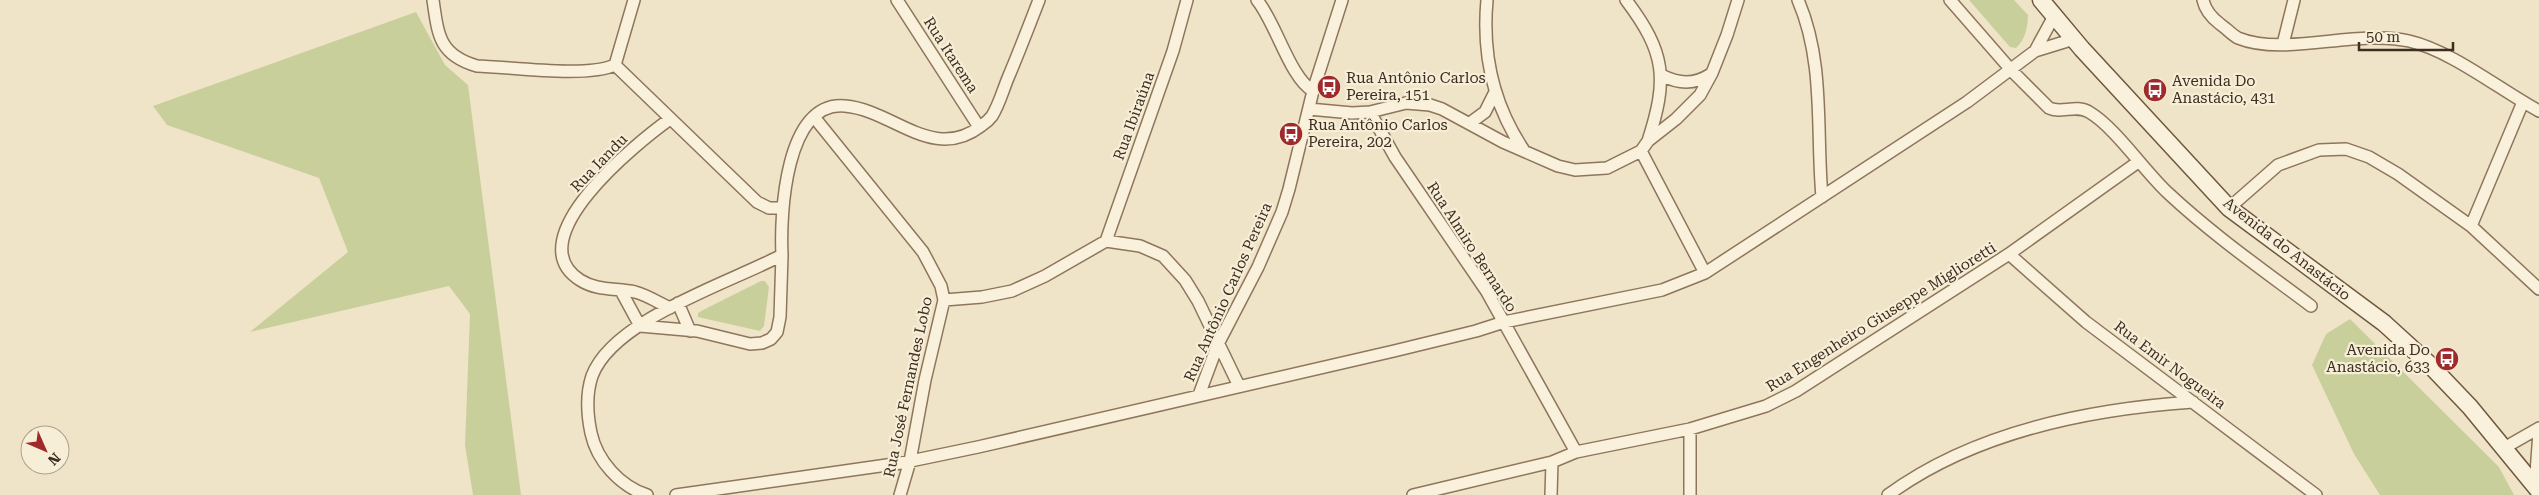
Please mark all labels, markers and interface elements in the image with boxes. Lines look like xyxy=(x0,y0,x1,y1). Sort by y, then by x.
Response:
street label: Rua Itarema xyxy=(920,14,982,96)
scale bar xyxy=(2359,20,2453,52)
text: 50 m xyxy=(2366,28,2401,46)
street label: Rua Ibiraúna xyxy=(1110,69,1158,163)
place label: Rua Antônio Carlos Pereira, 151 xyxy=(1346,69,1486,104)
place label: Avenida Do Anastácio, 431 xyxy=(2172,72,2276,107)
bus stop icon: Rua Antônio Carlos Pereira, 151 xyxy=(1316,74,1342,100)
bus stop icon: Avenida Do Anastácio, 431 xyxy=(2142,77,2168,103)
place label: Rua Antônio Carlos Pereira, 202 xyxy=(1308,116,1448,151)
bus stop icon: Rua Antônio Carlos Pereira, 202 xyxy=(1278,121,1304,147)
street label: Rua Iandu xyxy=(567,130,632,196)
street label: Rua Almiro Bernardo xyxy=(1423,179,1521,315)
street label: Avenida do Anastácio xyxy=(2220,194,2354,304)
street label: Rua Antônio Carlos Pereira xyxy=(1180,200,1276,384)
street label: Rua Engenheiro Giuseppe Miglioretti xyxy=(1763,238,1999,396)
street label: Rua José Fernandes Lobo xyxy=(880,295,936,479)
street label: Rua Emir Nogueira xyxy=(2110,317,2230,413)
place label: Avenida Do Anastácio, 633 xyxy=(2326,341,2430,376)
bus stop icon: Avenida Do Anastácio, 633 xyxy=(2434,346,2460,372)
north arrow xyxy=(20,425,70,475)
text: N xyxy=(45,450,64,469)

